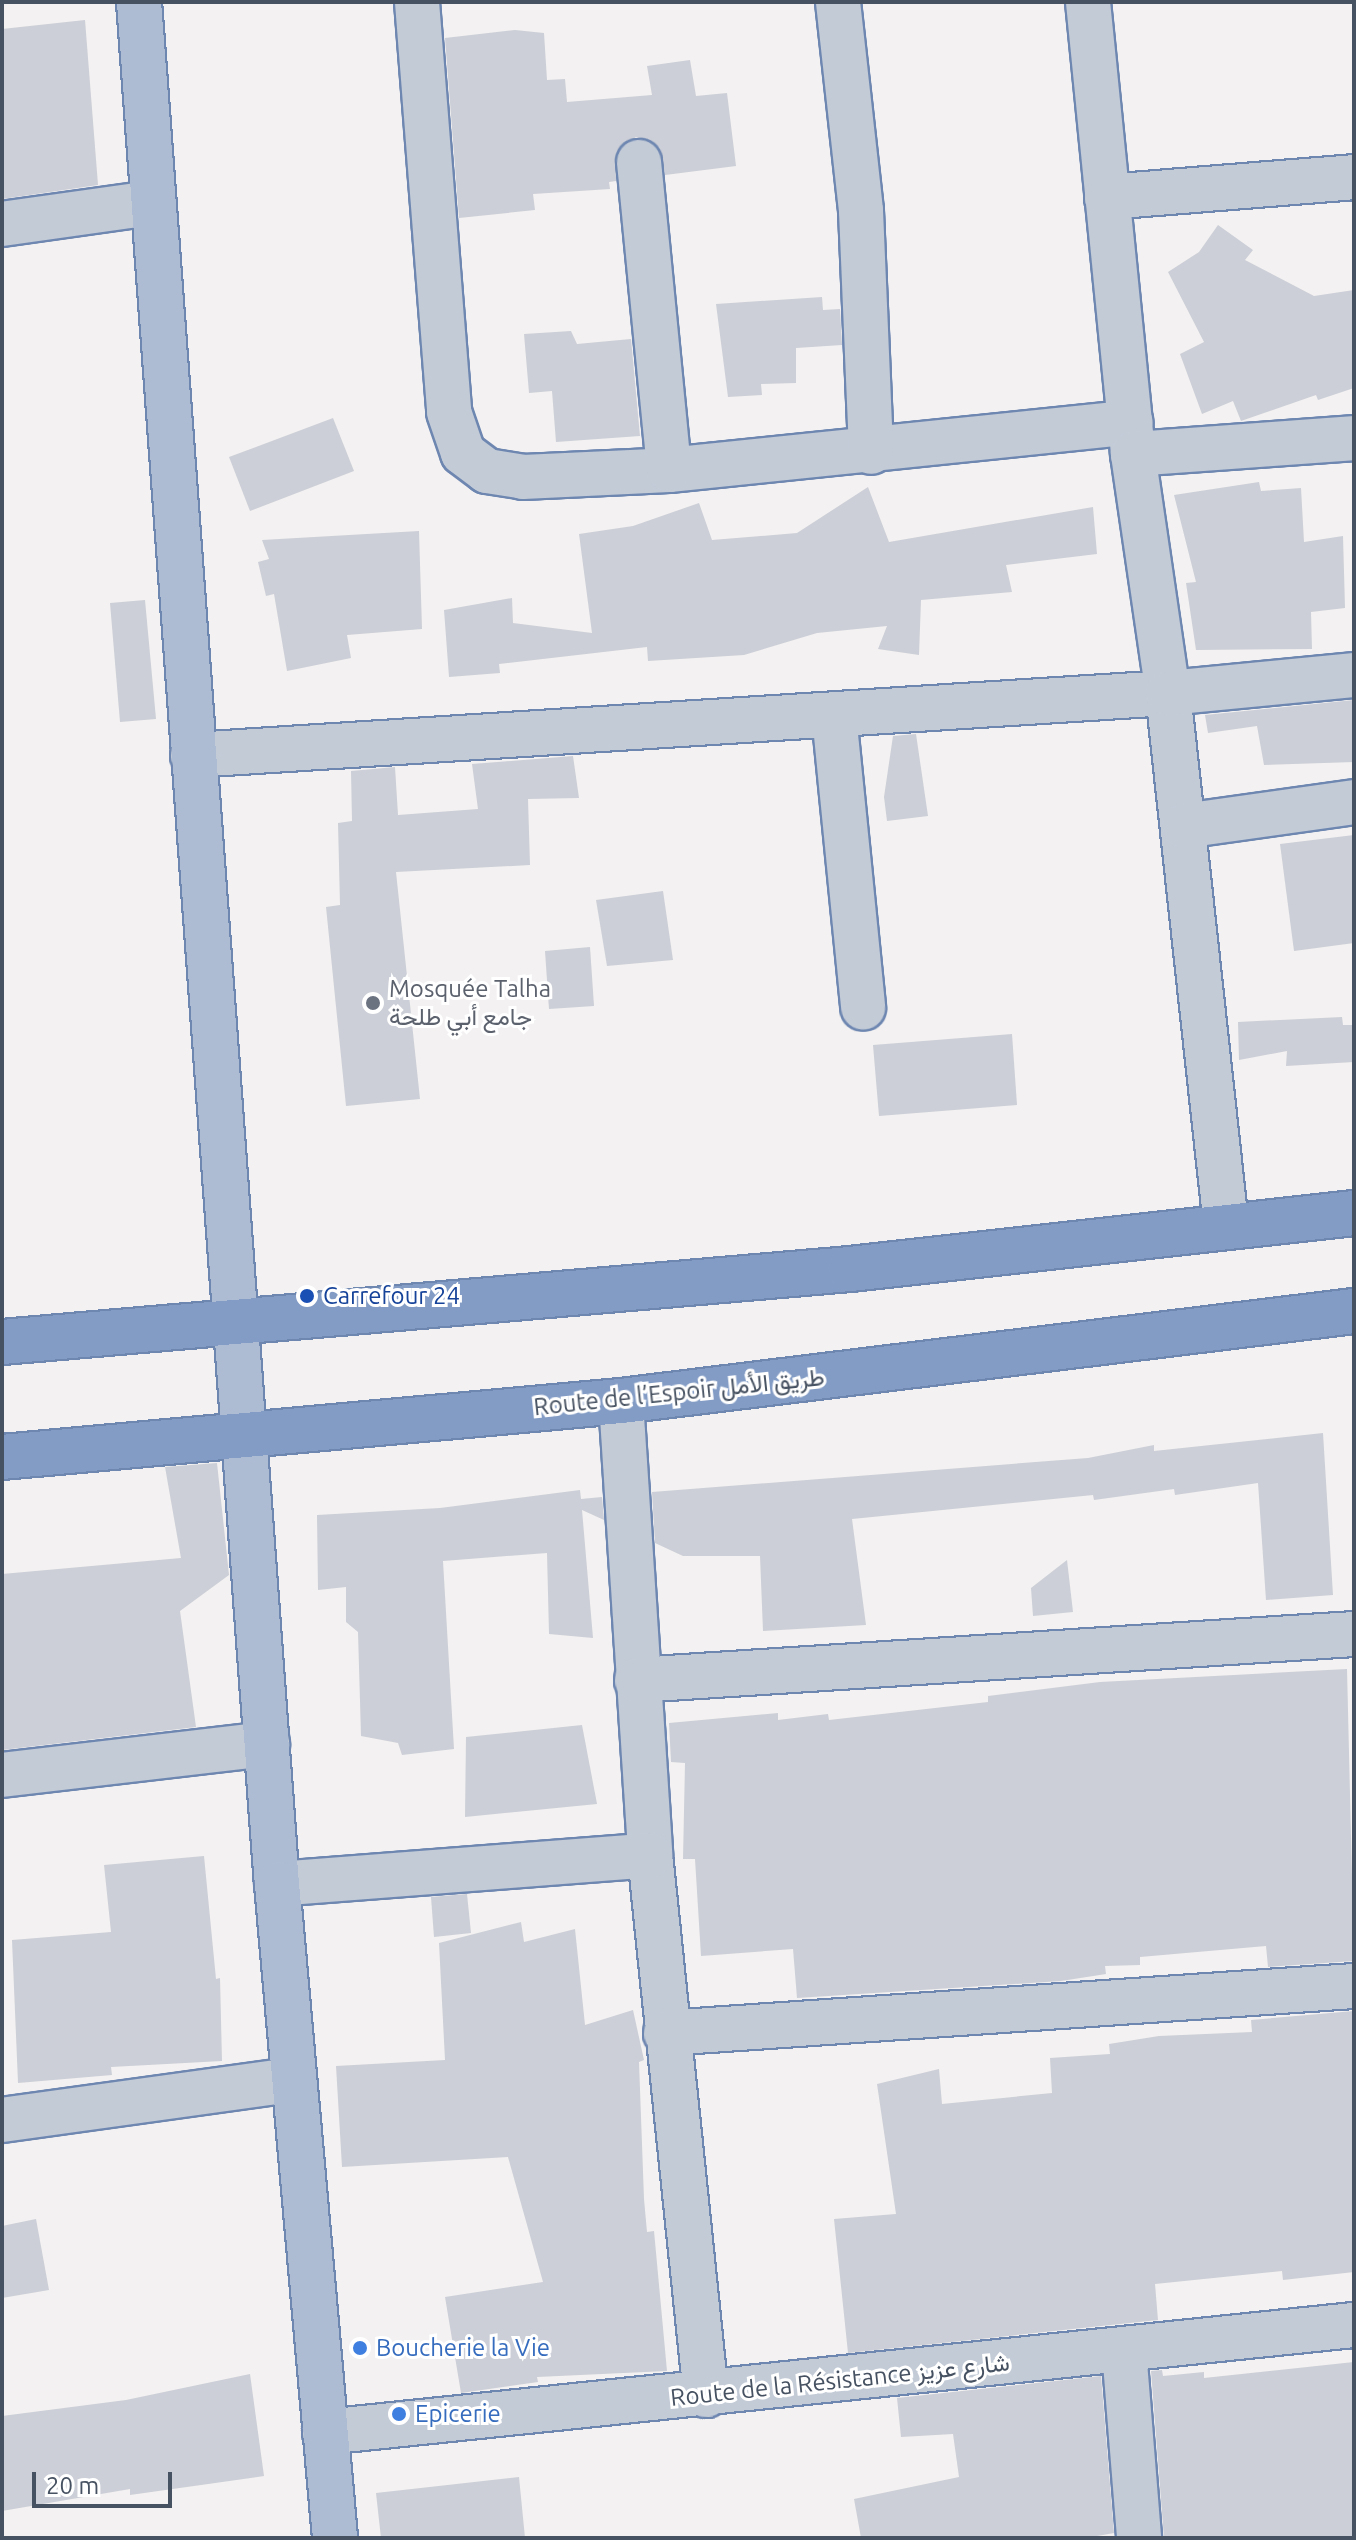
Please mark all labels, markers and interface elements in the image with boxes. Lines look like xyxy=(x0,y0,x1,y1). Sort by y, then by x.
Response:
place label: Mosquée Talha جامع أبي طلحة xyxy=(389,975,551,1031)
marker: Mosquée Talha جامع أبي طلحة xyxy=(364,994,382,1012)
place label: Carrefour 24 xyxy=(323,1282,460,1310)
marker: Carrefour 24 xyxy=(298,1287,316,1305)
street label: Route de l’Espoir طريق الأمل xyxy=(532,1362,826,1422)
place label: Boucherie la Vie xyxy=(376,2334,550,2362)
marker: Boucherie la Vie xyxy=(351,2339,369,2357)
street label: Route de la Résistance شارع عزيز xyxy=(669,2348,1011,2412)
place label: Epicerie xyxy=(415,2400,501,2428)
marker: Epicerie xyxy=(390,2405,408,2423)
scale bar xyxy=(36,2456,176,2506)
text: 20 m xyxy=(46,2472,99,2499)

